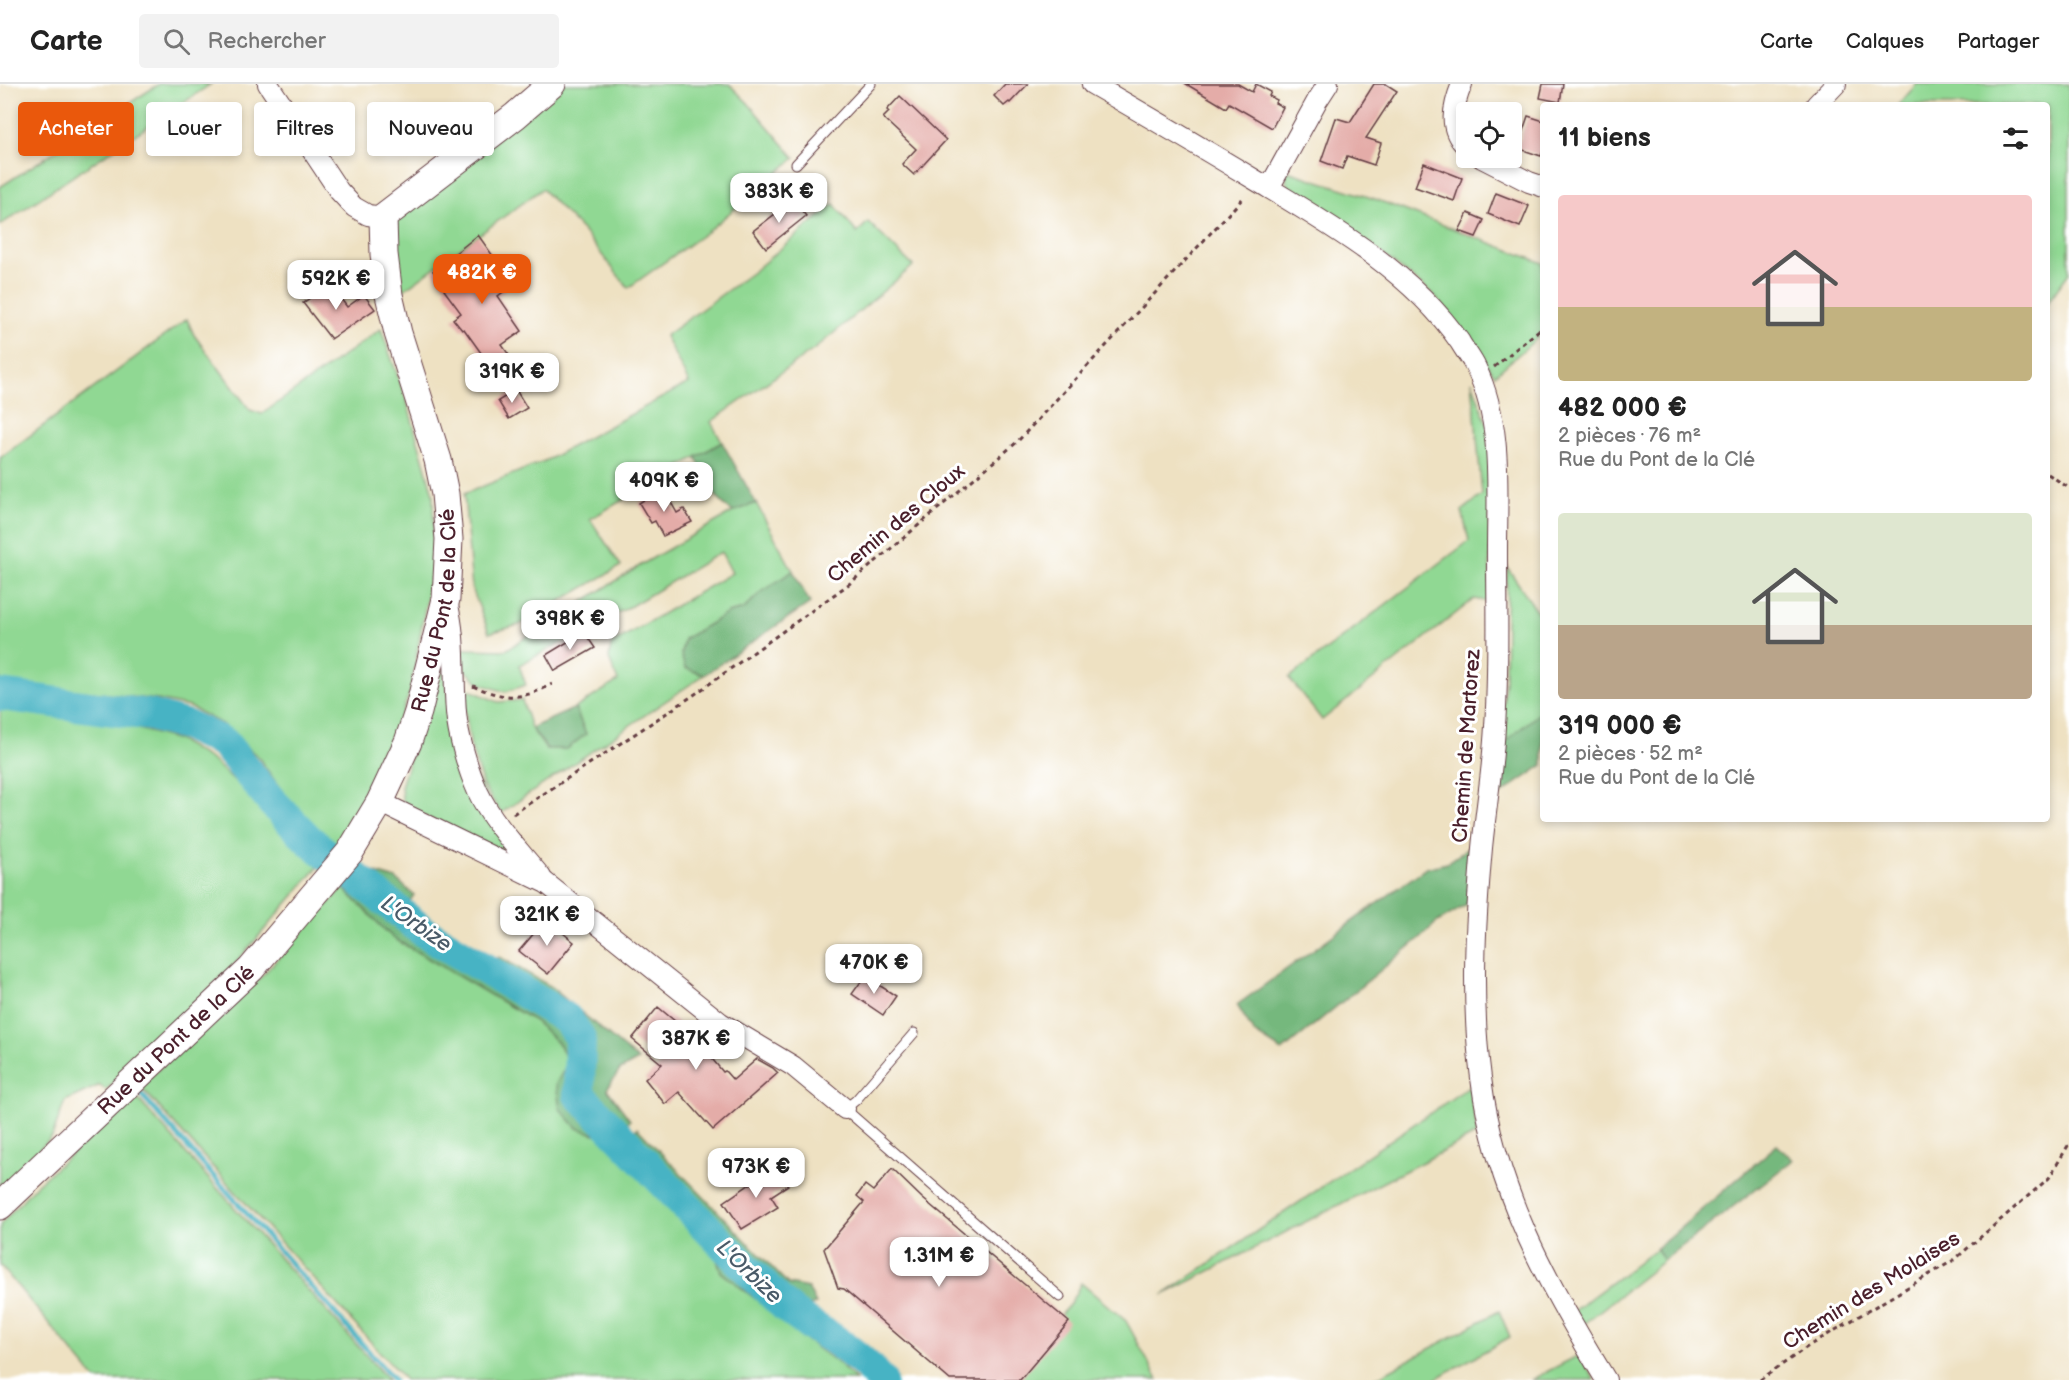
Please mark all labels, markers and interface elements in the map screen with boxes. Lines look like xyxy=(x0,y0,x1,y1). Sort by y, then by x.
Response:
search box xyxy=(139,14,559,68)
text: Carte xyxy=(30,25,103,58)
icon: search xyxy=(160,25,193,58)
text: Rechercher xyxy=(208,28,326,55)
text: Carte xyxy=(1760,29,1813,54)
text: Calques xyxy=(1846,29,1924,54)
text: Partager xyxy=(1957,29,2039,54)
chip: Acheter xyxy=(18,102,134,156)
chip: Louer xyxy=(146,102,242,156)
chip: Filtres xyxy=(254,102,355,156)
chip: Nouveau xyxy=(367,102,494,156)
map controls xyxy=(1456,102,1522,168)
button: locate xyxy=(1456,102,1522,168)
icon: filters xyxy=(1999,122,2032,155)
text: 11 biens xyxy=(1558,123,1651,154)
pin: 383K € xyxy=(730,173,828,224)
text: 383K € xyxy=(744,180,814,204)
icon: home xyxy=(1741,234,1849,342)
pin: 482K € xyxy=(433,254,531,305)
pin: 592K € xyxy=(287,260,385,311)
text: 482K € xyxy=(447,261,517,285)
text: 592K € xyxy=(301,267,371,291)
pin: 319K € xyxy=(463,353,561,404)
text: 319K € xyxy=(479,360,545,384)
text: 482 000 € xyxy=(1558,393,1687,424)
text: 2 pièces · 76 m² xyxy=(1558,424,1701,448)
text: Rue du Pont de la Clé xyxy=(1558,448,1755,472)
street label: Chemin des Cloux xyxy=(822,458,970,588)
pin: 409K € xyxy=(615,462,713,513)
text: 409K € xyxy=(629,469,699,493)
street label: Rue du Pont de la Clé xyxy=(406,507,462,715)
icon: home xyxy=(1741,552,1849,660)
pin: 398K € xyxy=(521,600,619,651)
text: 398K € xyxy=(535,607,605,631)
street label: Chemin de Martorez xyxy=(1447,647,1486,844)
text: 319 000 € xyxy=(1558,711,1682,742)
text: 2 pièces · 52 m² xyxy=(1558,742,1703,766)
text: Rue du Pont de la Clé xyxy=(1558,766,1755,790)
water label: L'Orbize xyxy=(375,890,457,958)
pin: 321K € xyxy=(498,896,596,947)
text: 321K € xyxy=(514,903,580,927)
pin: 470K € xyxy=(825,944,923,995)
text: 470K € xyxy=(839,951,909,975)
street label: Rue du Pont de la Clé xyxy=(92,960,260,1120)
pin: 387K € xyxy=(647,1020,745,1071)
text: 387K € xyxy=(662,1027,730,1051)
pin: 973K € xyxy=(707,1148,805,1199)
text: 973K € xyxy=(722,1155,790,1179)
street label: Chemin des Molaises xyxy=(1778,1226,1964,1355)
water label: L'Orbize xyxy=(711,1234,787,1310)
pin: 1.31M € xyxy=(884,1237,994,1288)
text: 1.31M € xyxy=(904,1244,974,1268)

